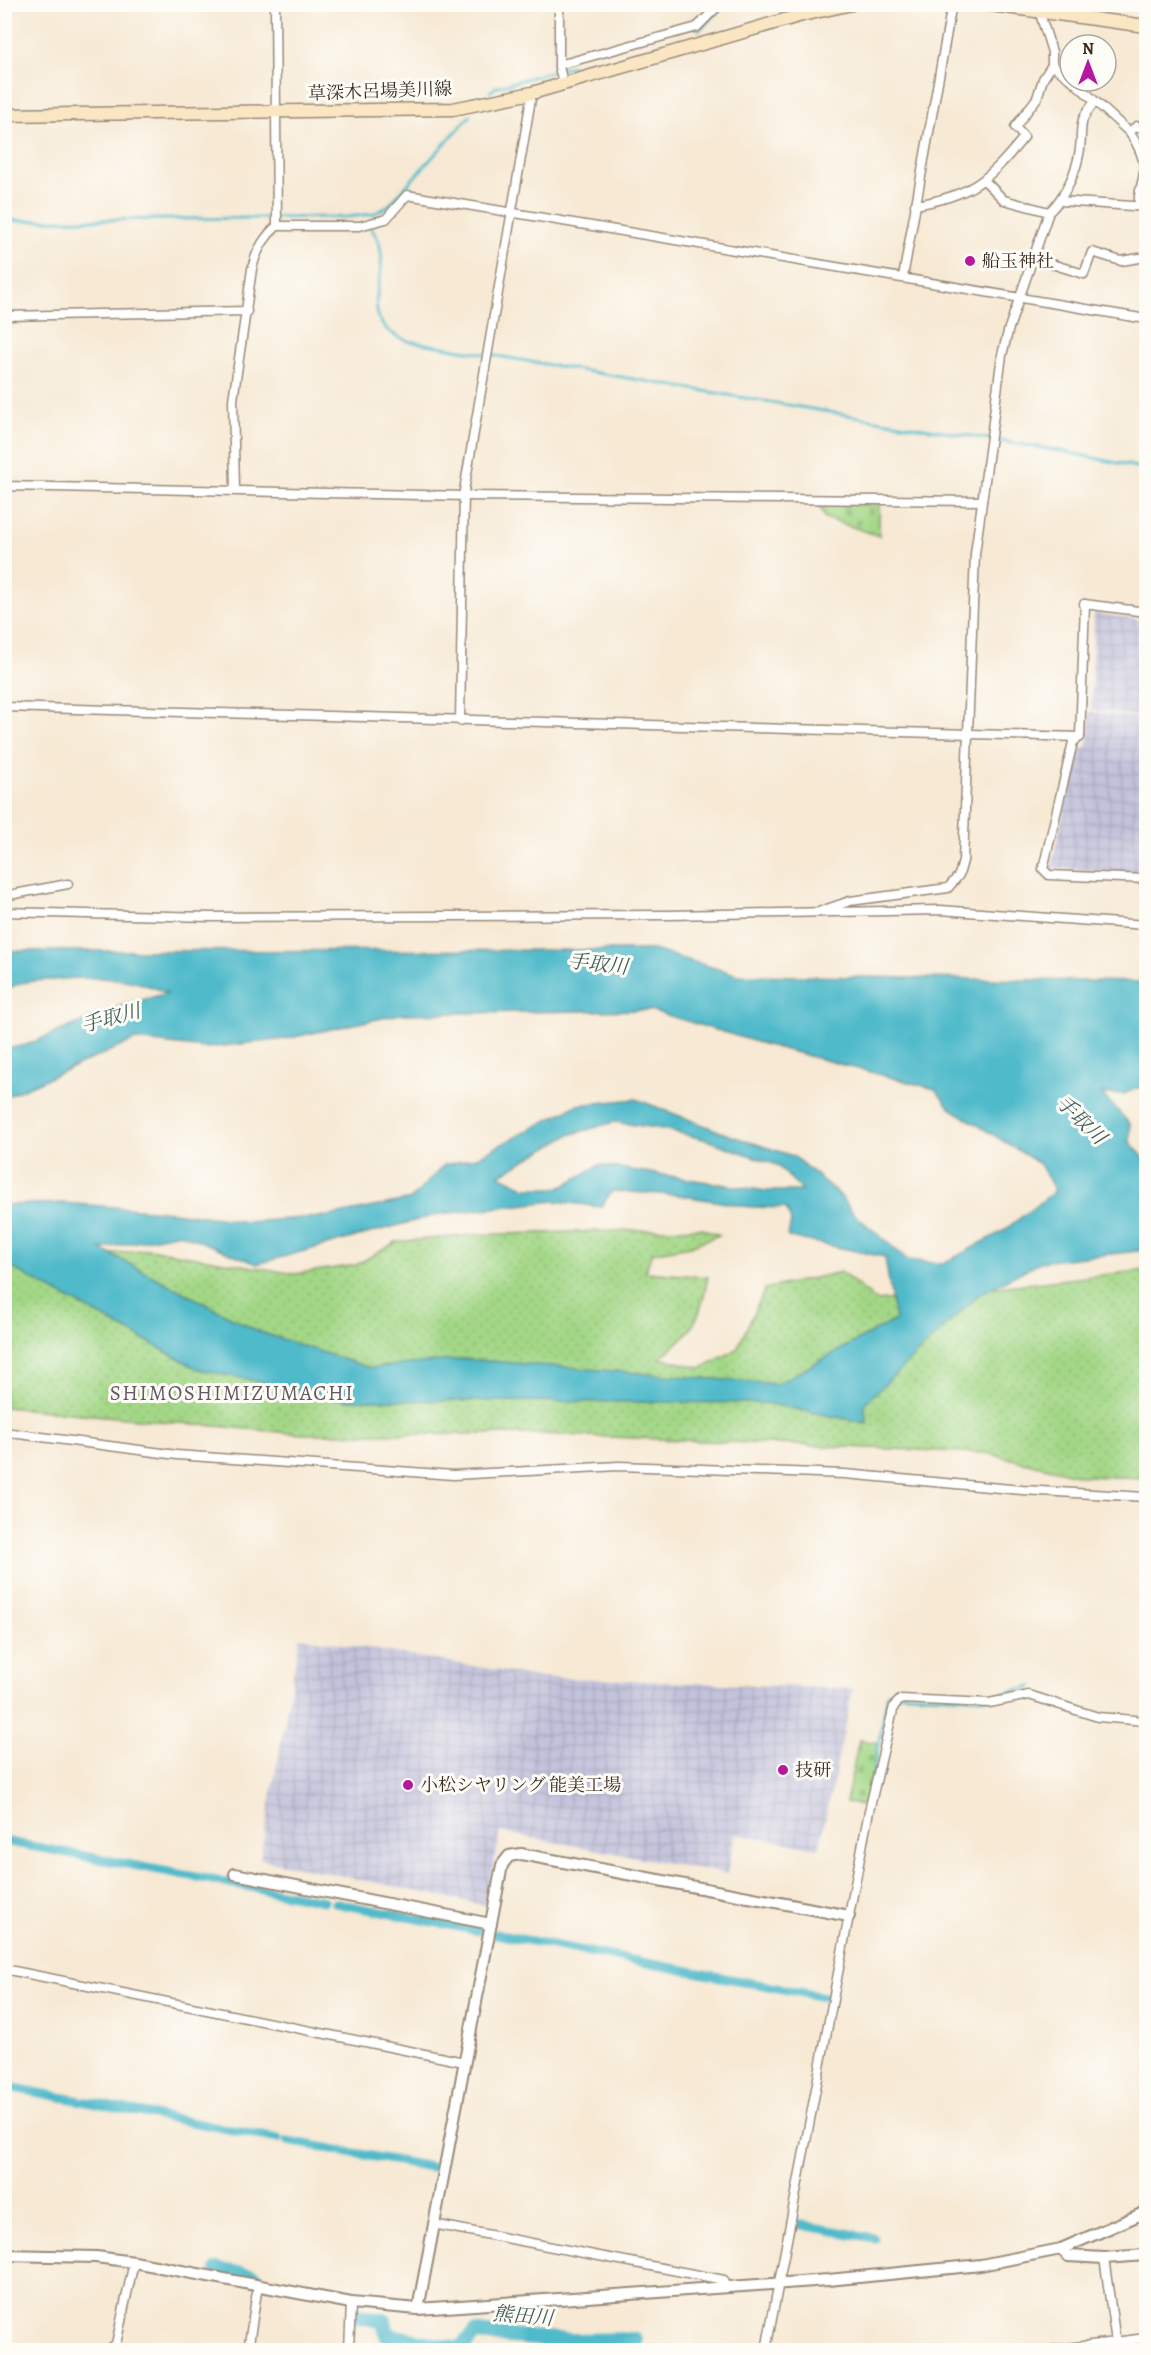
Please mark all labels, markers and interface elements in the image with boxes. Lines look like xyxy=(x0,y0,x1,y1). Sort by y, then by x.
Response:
north arrow xyxy=(1058,33,1118,93)
text: N xyxy=(1082,38,1094,60)
street label: 草深木呂場美川線 xyxy=(308,76,452,106)
place label: 船玉神社 xyxy=(982,249,1054,273)
marker: 船玉神社 xyxy=(963,254,977,268)
water label: 手取川 xyxy=(567,947,631,981)
water label: 手取川 xyxy=(79,997,145,1039)
water label: 手取川 xyxy=(1050,1089,1113,1152)
district label: SHIMOSHIMIZUMACHI xyxy=(110,1379,354,1407)
place label: 技研 xyxy=(795,1758,831,1782)
marker: 技研 xyxy=(776,1763,790,1777)
place label: 小松シヤリング 能美工場 xyxy=(420,1773,621,1797)
marker: 小松シヤリング 能美工場 xyxy=(401,1778,415,1792)
water label: 熊田川 xyxy=(492,2300,556,2332)

